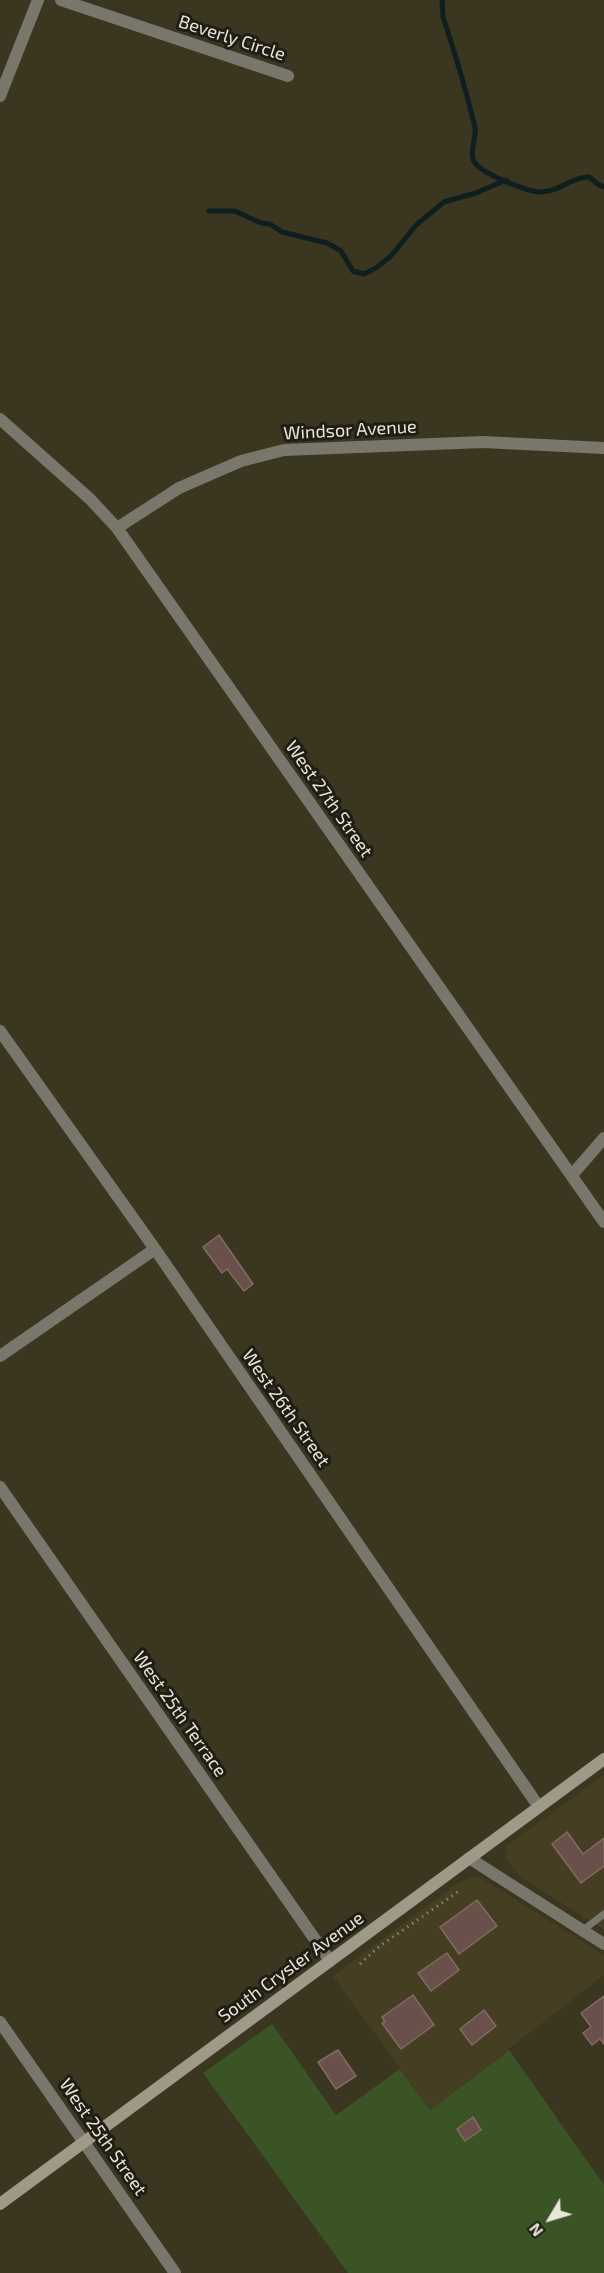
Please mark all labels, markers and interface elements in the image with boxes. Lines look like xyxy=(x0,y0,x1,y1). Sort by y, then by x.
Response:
street label: Beverly Circle xyxy=(176,11,288,65)
street label: Windsor Avenue xyxy=(283,416,417,444)
street label: West 27th Street xyxy=(281,737,377,861)
street label: West 26th Street xyxy=(238,1345,334,1471)
street label: West 25th Terrace xyxy=(129,1647,231,1781)
street label: South Crysler Avenue xyxy=(214,1907,368,2027)
street label: West 25th Street xyxy=(55,2074,151,2200)
north arrow xyxy=(520,2189,580,2249)
text: N xyxy=(524,2220,546,2241)

